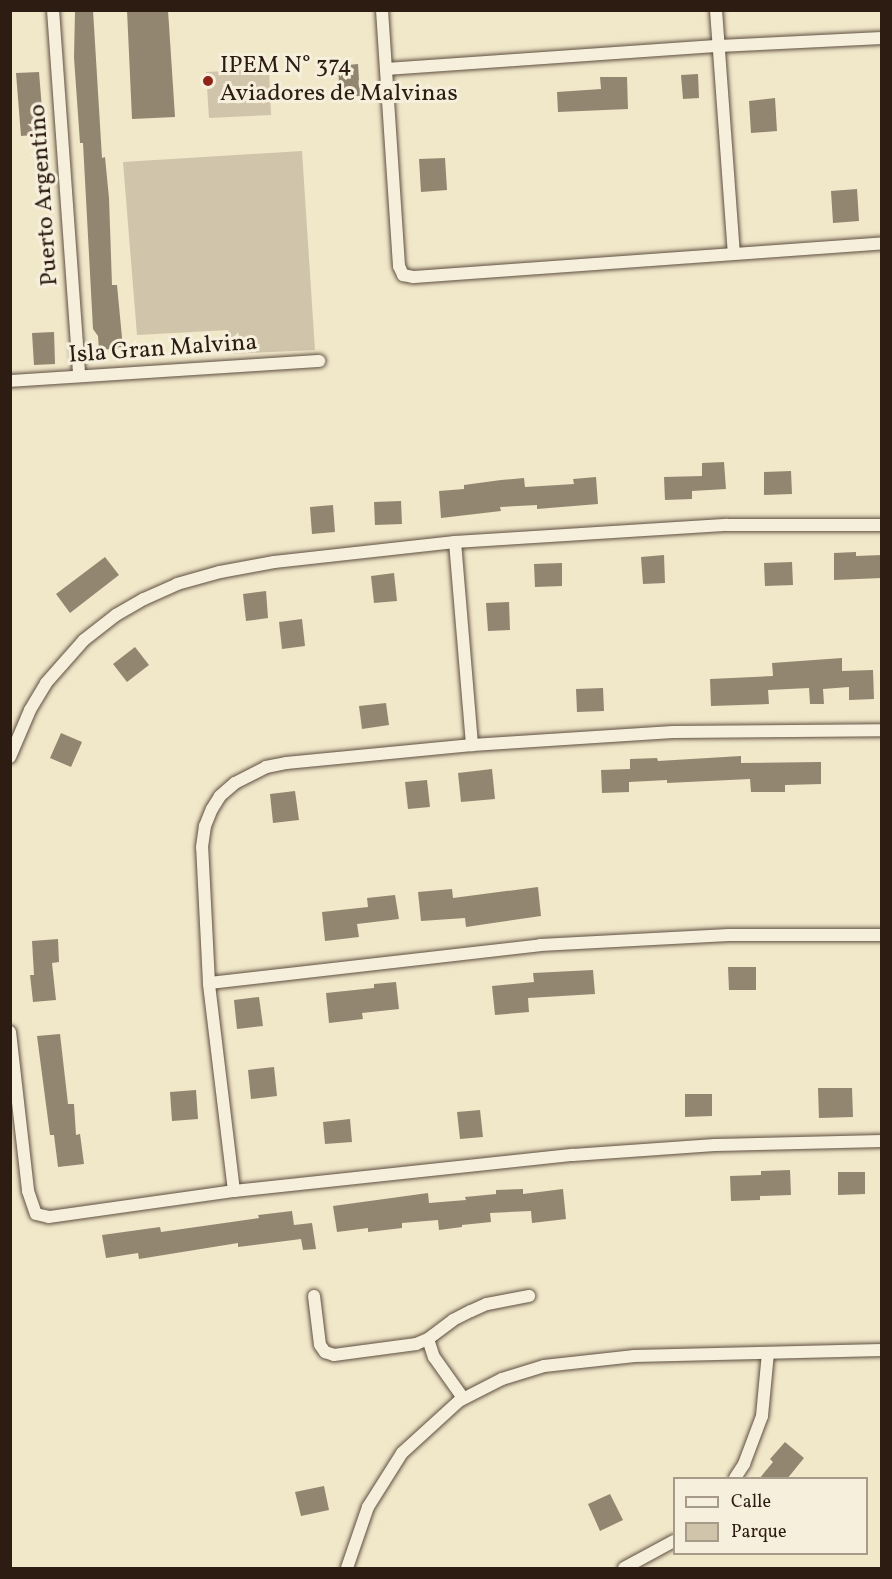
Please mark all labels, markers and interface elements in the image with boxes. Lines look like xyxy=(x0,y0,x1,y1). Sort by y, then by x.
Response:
place label: IPEM N° 374 Aviadores de Malvinas xyxy=(220,53,458,109)
marker: IPEM N° 374 Aviadores de Malvinas xyxy=(201,74,215,88)
street label: Puerto Argentino xyxy=(24,103,66,287)
street label: Isla Gran Malvina xyxy=(68,329,258,371)
legend xyxy=(673,1477,868,1555)
text: Calle xyxy=(731,1490,771,1515)
text: Parque xyxy=(731,1520,786,1545)

